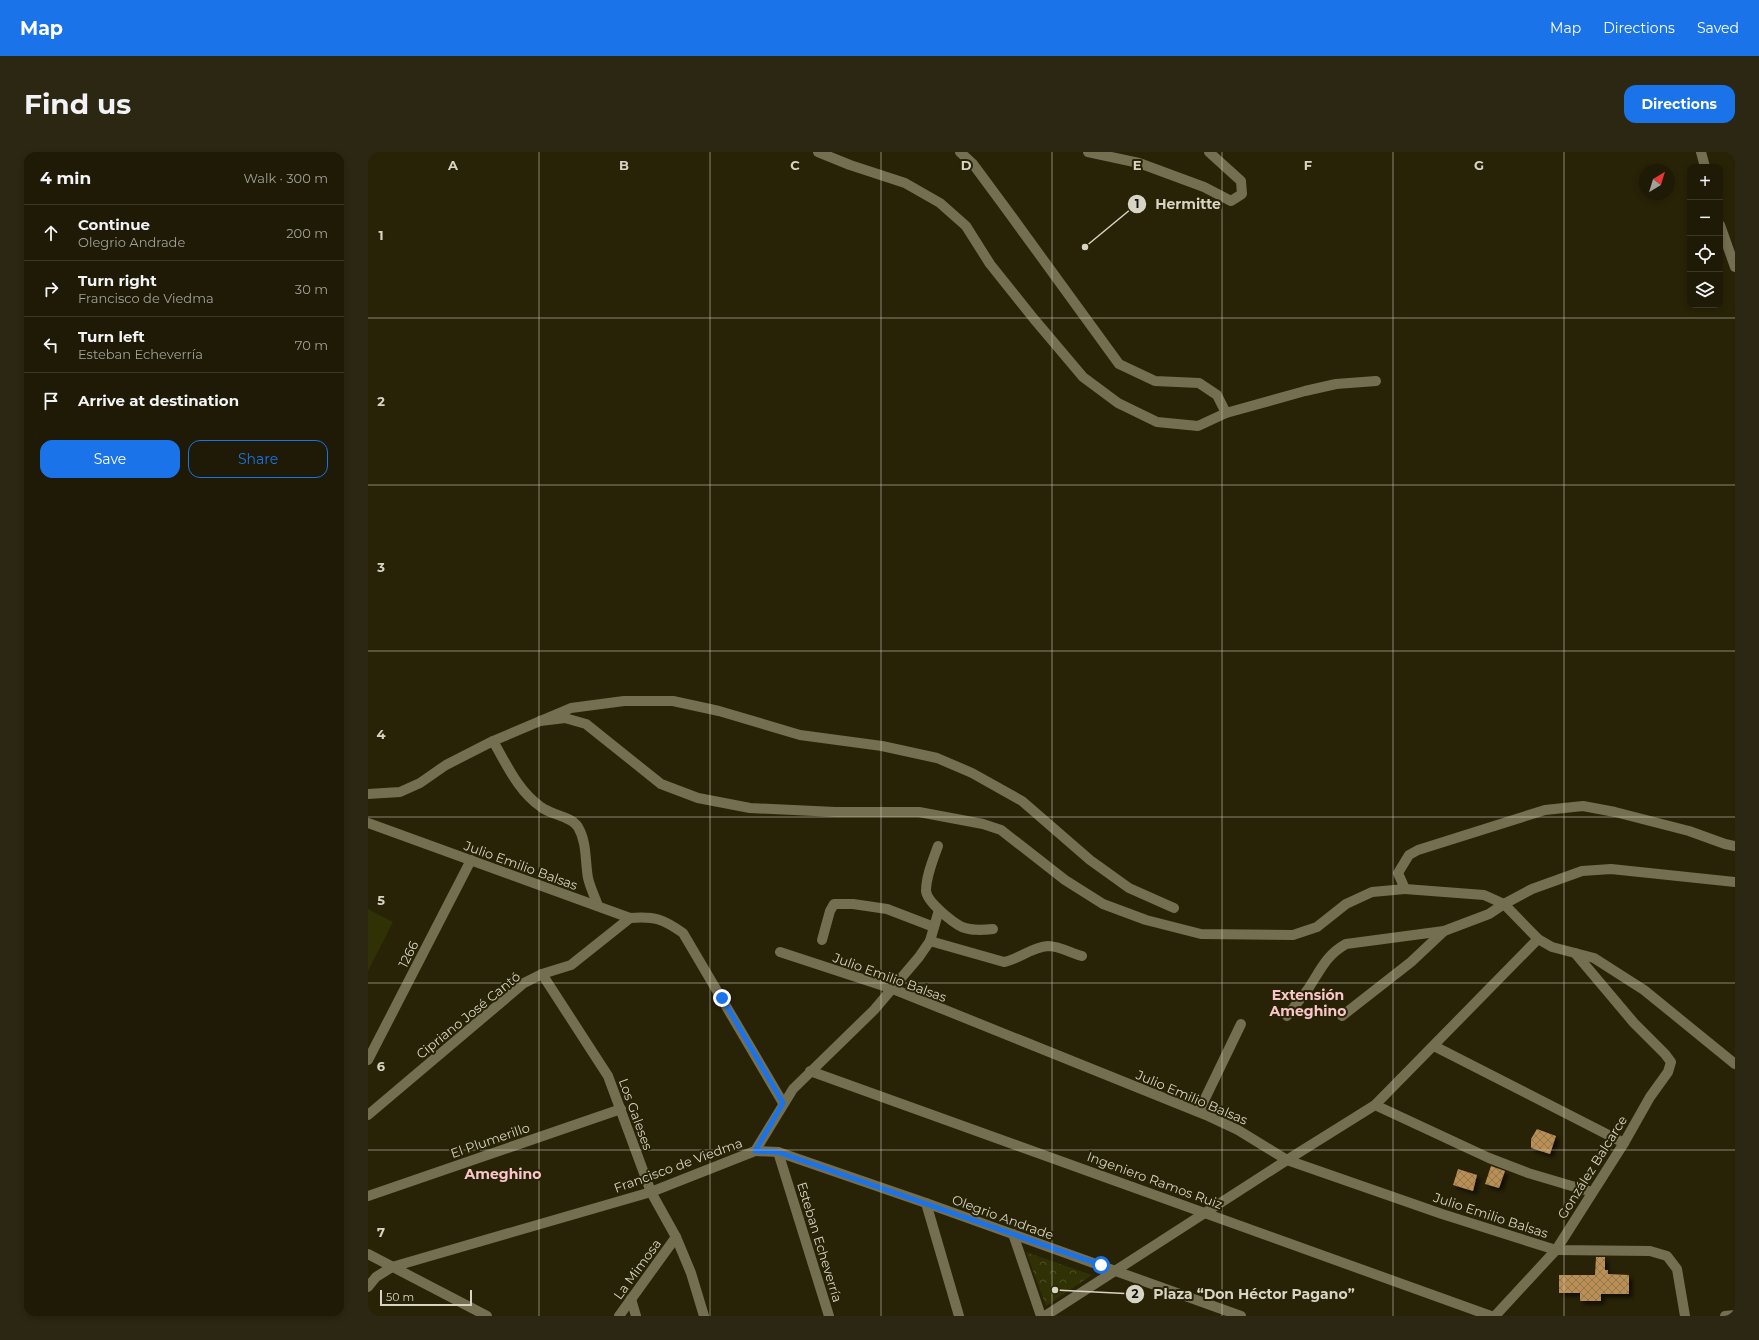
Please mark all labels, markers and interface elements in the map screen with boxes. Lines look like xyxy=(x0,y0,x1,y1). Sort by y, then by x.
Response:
text: Map xyxy=(20,17,63,40)
text: Map xyxy=(1550,19,1581,37)
text: Directions xyxy=(1603,19,1675,37)
text: Saved xyxy=(1697,19,1739,37)
button: Directions xyxy=(1624,85,1735,123)
text: Find us xyxy=(24,87,131,121)
text: A xyxy=(447,157,459,173)
text: B xyxy=(619,157,629,173)
text: C xyxy=(790,157,800,173)
text: D xyxy=(961,157,972,173)
text: E xyxy=(1133,157,1142,173)
text: F xyxy=(1304,157,1312,173)
text: G xyxy=(1474,157,1484,173)
north arrow xyxy=(1639,164,1675,200)
map controls xyxy=(1687,164,1723,308)
button: + xyxy=(1687,164,1723,200)
text: 4 min xyxy=(40,168,91,188)
text: Walk · 300 m xyxy=(243,170,328,186)
callout: Hermitte xyxy=(1127,191,1229,217)
text: Hermitte xyxy=(1155,195,1221,213)
text: 1 xyxy=(1135,196,1139,211)
button: − xyxy=(1687,200,1723,236)
text: Continue xyxy=(78,215,150,234)
icon: ahead xyxy=(40,222,62,244)
text: 200 m xyxy=(286,225,328,241)
text: 1 xyxy=(378,227,384,243)
text: Olegrio Andrade xyxy=(78,234,185,250)
button: locate xyxy=(1687,236,1723,272)
text: Turn right xyxy=(78,271,157,290)
button: layers xyxy=(1687,272,1723,308)
icon: right xyxy=(40,278,62,300)
text: 30 m xyxy=(295,281,328,297)
text: Francisco de Viedma xyxy=(78,290,214,306)
text: Turn left xyxy=(78,327,145,346)
icon: left xyxy=(40,334,62,356)
text: 70 m xyxy=(295,337,328,353)
text: Esteban Echeverría xyxy=(78,346,203,362)
icon: arrive xyxy=(40,390,62,412)
text: Arrive at destination xyxy=(78,391,239,410)
text: 2 xyxy=(377,393,385,409)
button: Save xyxy=(40,440,180,478)
button: Share xyxy=(188,440,328,478)
text: 3 xyxy=(376,559,385,575)
text: 4 xyxy=(377,726,386,742)
street label: Julio Emilio Balsas xyxy=(461,837,580,893)
text: 5 xyxy=(377,892,385,908)
street label: 1266 xyxy=(395,938,421,970)
street label: Julio Emilio Balsas xyxy=(830,949,949,1005)
street label: Cipriano José Cantó xyxy=(413,968,523,1062)
district label: Extensión Ameghino xyxy=(1269,986,1346,1020)
route end xyxy=(713,989,731,1007)
text: 6 xyxy=(377,1058,386,1074)
street label: Julio Emilio Balsas xyxy=(1133,1066,1250,1128)
street label: Los Galeses xyxy=(616,1076,656,1152)
street label: González Balcarce xyxy=(1554,1112,1630,1222)
street label: El Plumerillo xyxy=(448,1119,532,1161)
street label: Francisco de Viedma xyxy=(612,1134,744,1196)
street label: Ingeniero Ramos Ruiz xyxy=(1085,1148,1225,1212)
district label: Ameghino xyxy=(464,1165,541,1183)
street label: Esteban Echeverría xyxy=(794,1180,846,1304)
street label: Julio Emilio Balsas xyxy=(1431,1189,1550,1241)
street label: Olegrio Andrade xyxy=(950,1191,1056,1243)
text: 7 xyxy=(377,1224,385,1240)
street label: La Mimosa xyxy=(610,1236,664,1302)
route start xyxy=(1092,1256,1110,1274)
callout: Plaza “Don Héctor Pagano” xyxy=(1125,1281,1362,1307)
text: Plaza “Don Héctor Pagano” xyxy=(1153,1285,1355,1303)
text: 2 xyxy=(1131,1286,1139,1301)
scale bar xyxy=(380,1288,472,1307)
text: 50 m xyxy=(386,1290,414,1304)

